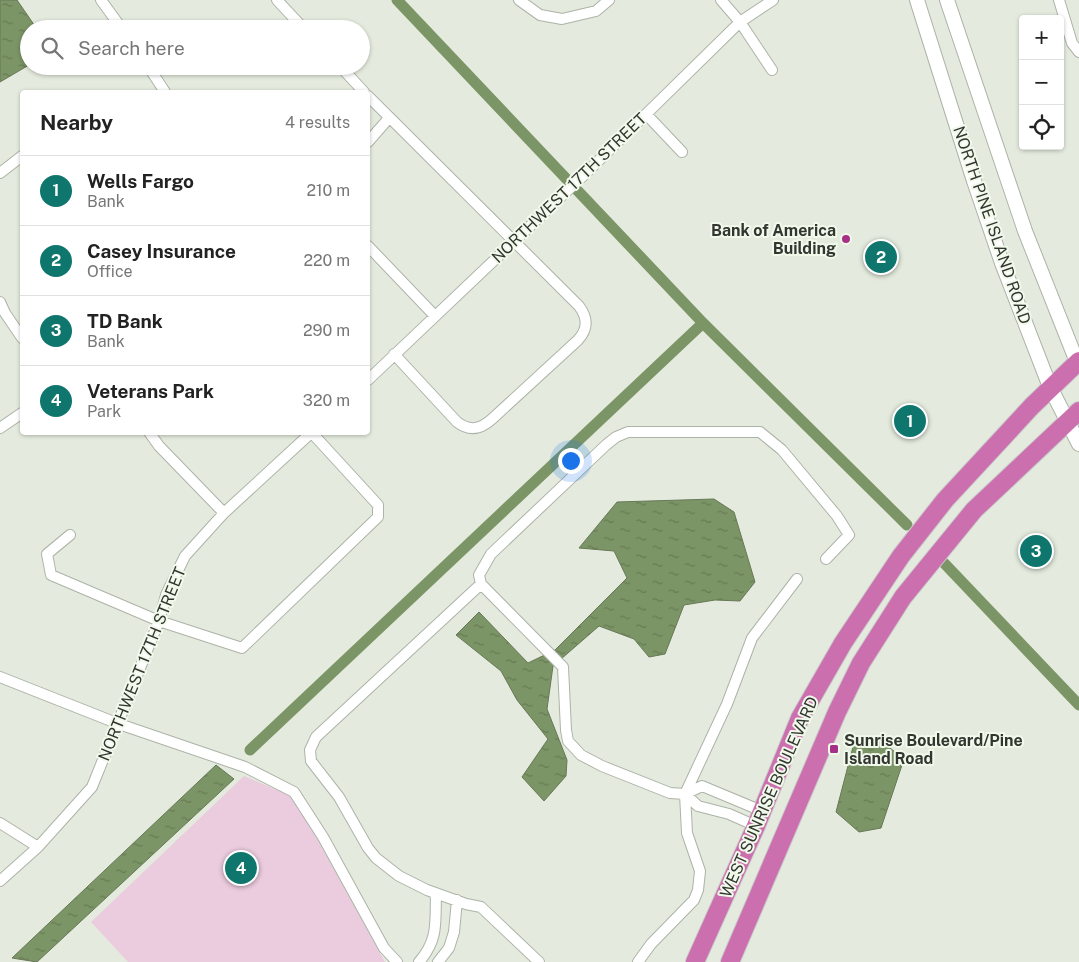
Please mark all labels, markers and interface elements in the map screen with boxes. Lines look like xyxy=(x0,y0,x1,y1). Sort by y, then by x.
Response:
map controls xyxy=(1019,15,1064,150)
button: + xyxy=(1019,15,1064,60)
search box xyxy=(20,20,370,75)
icon: search xyxy=(38,34,66,62)
text: Search here xyxy=(78,37,185,59)
button: − xyxy=(1019,60,1064,105)
button: locate xyxy=(1019,105,1064,150)
street label: NORTHWEST 17TH STREET xyxy=(488,109,651,267)
text: Nearby xyxy=(40,110,113,135)
text: 4 results xyxy=(285,113,350,132)
street label: NORTH PINE ISLAND ROAD xyxy=(949,124,1035,326)
text: Wells Fargo xyxy=(87,170,194,192)
text: 1 xyxy=(53,181,59,200)
text: 210 m xyxy=(306,181,350,200)
text: Bank xyxy=(87,192,125,211)
place label: Bank of America Building xyxy=(711,221,836,258)
marker: Bank of America Building xyxy=(840,233,852,245)
pin: 2 xyxy=(865,238,897,276)
text: Casey Insurance xyxy=(87,240,236,262)
text: 2 xyxy=(51,251,61,270)
text: 220 m xyxy=(303,251,350,270)
text: Office xyxy=(87,262,133,281)
text: TD Bank xyxy=(87,310,163,332)
text: 3 xyxy=(51,321,61,340)
text: 290 m xyxy=(303,321,350,340)
text: Bank xyxy=(87,332,125,351)
text: Veterans Park xyxy=(87,380,214,402)
text: 4 xyxy=(51,391,61,410)
text: 320 m xyxy=(303,391,350,410)
text: Park xyxy=(87,402,121,421)
pin: 1 xyxy=(894,402,926,440)
your location xyxy=(558,448,584,474)
pin: 3 xyxy=(1020,532,1052,570)
street label: NORTHWEST 17TH STREET xyxy=(94,564,190,764)
street label: WEST SUNRISE BOULEVARD xyxy=(716,694,822,900)
place label: Sunrise Boulevard/Pine Island Road xyxy=(844,731,1023,768)
marker: Sunrise Boulevard/Pine Island Road xyxy=(828,743,840,755)
pin: 4 xyxy=(225,849,257,887)

